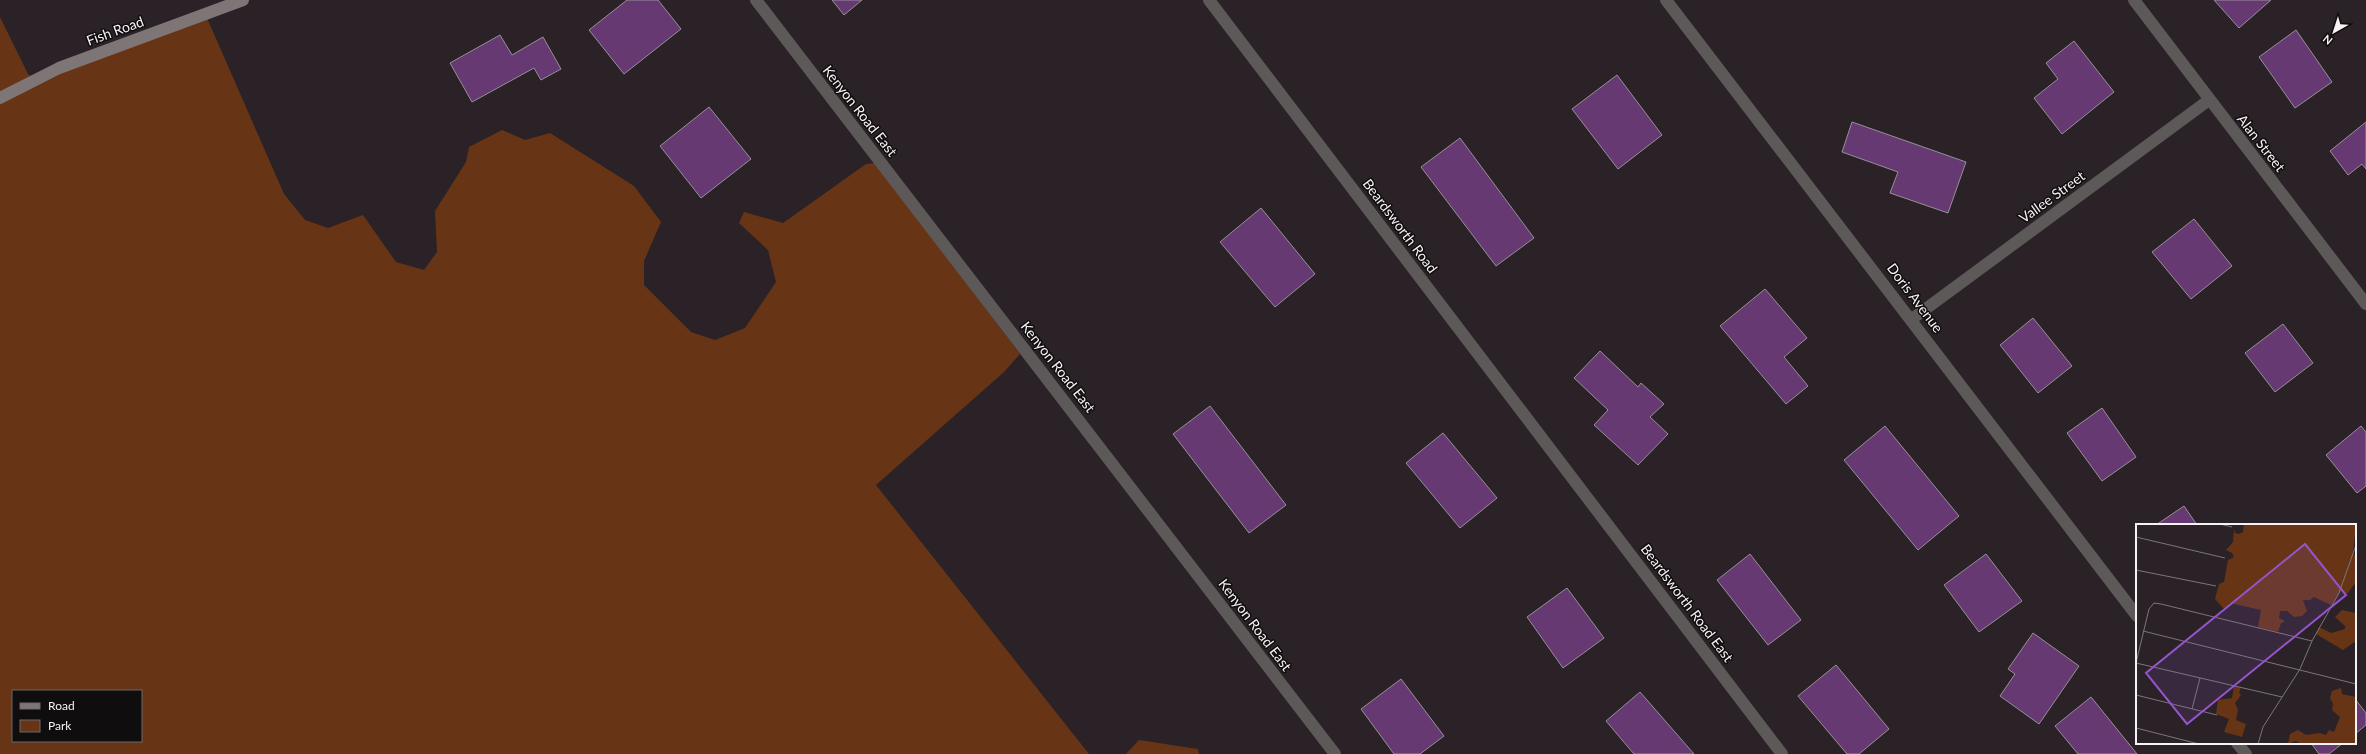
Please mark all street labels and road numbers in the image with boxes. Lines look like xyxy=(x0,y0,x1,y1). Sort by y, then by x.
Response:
street label: Fish Road xyxy=(84,12,146,49)
street label: Kenyon Road East xyxy=(820,62,901,160)
street label: Alan Street xyxy=(2234,111,2289,175)
street label: Vallee Street xyxy=(2015,167,2088,226)
street label: Beardsworth Road xyxy=(1359,175,1441,276)
street label: Doris Avenue xyxy=(1884,260,1947,336)
street label: Kenyon Road East xyxy=(1018,318,1099,416)
street label: Beardsworth Road East xyxy=(1638,540,1737,665)
street label: Kenyon Road East xyxy=(1215,575,1296,674)

